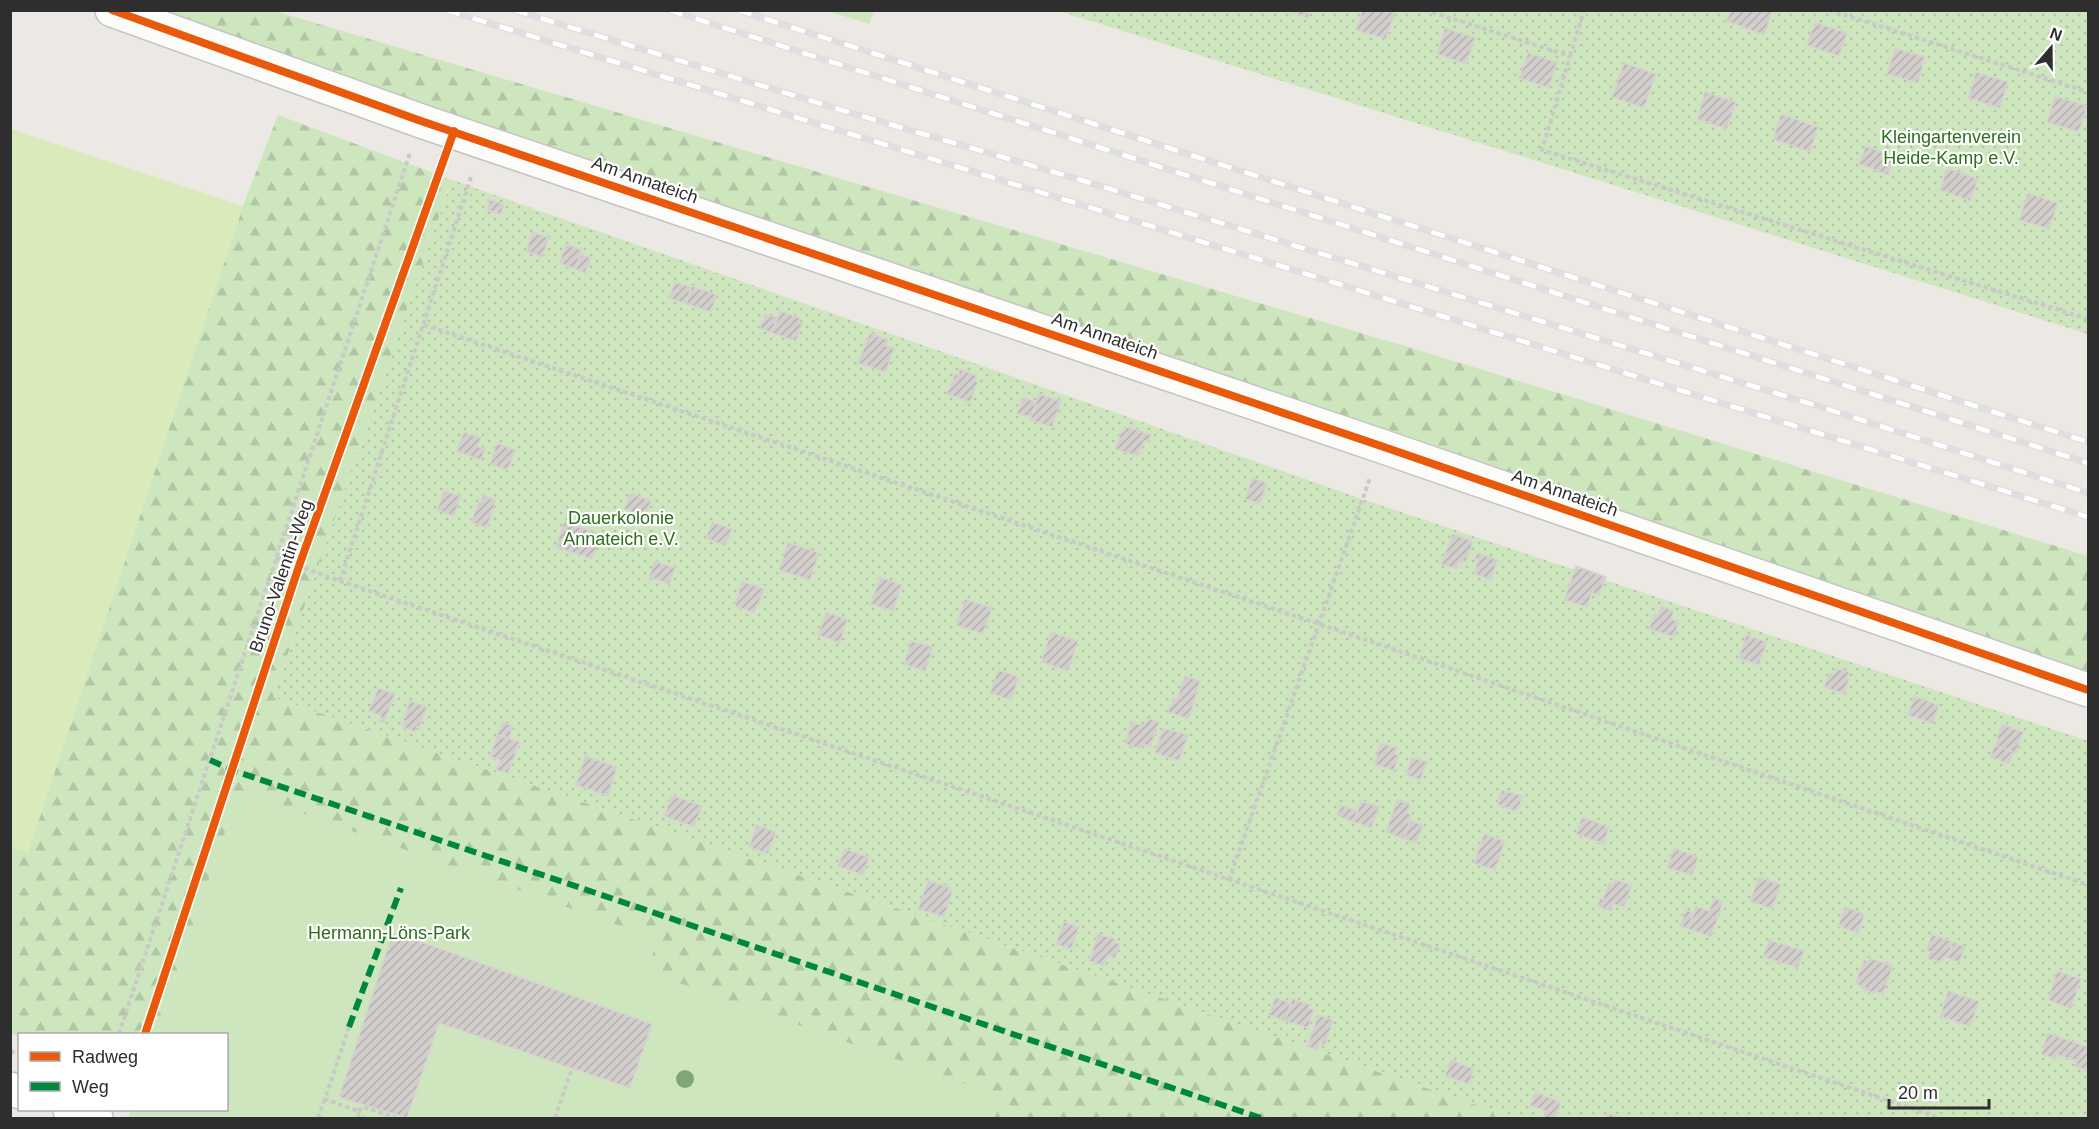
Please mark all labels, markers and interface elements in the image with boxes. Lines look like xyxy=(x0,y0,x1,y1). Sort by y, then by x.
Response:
north arrow xyxy=(2021,18,2081,78)
text: N xyxy=(2048,24,2064,44)
park label: Kleingartenverein Heide-Kamp e.V. xyxy=(1881,127,2021,168)
street label: Am Annateich xyxy=(589,152,701,208)
street label: Am Annateich xyxy=(1049,308,1161,364)
street label: Am Annateich xyxy=(1509,465,1621,521)
street label: Bruno-Valentin-Weg xyxy=(245,497,317,655)
park label: Dauerkolonie Annateich e.V. xyxy=(563,508,679,549)
park label: Hermann-Löns-Park xyxy=(308,923,471,943)
legend xyxy=(18,1033,228,1111)
text: Radweg xyxy=(72,1047,138,1067)
scale bar xyxy=(1889,1072,1990,1110)
text: Weg xyxy=(72,1077,109,1097)
text: 20 m xyxy=(1898,1083,1938,1103)

